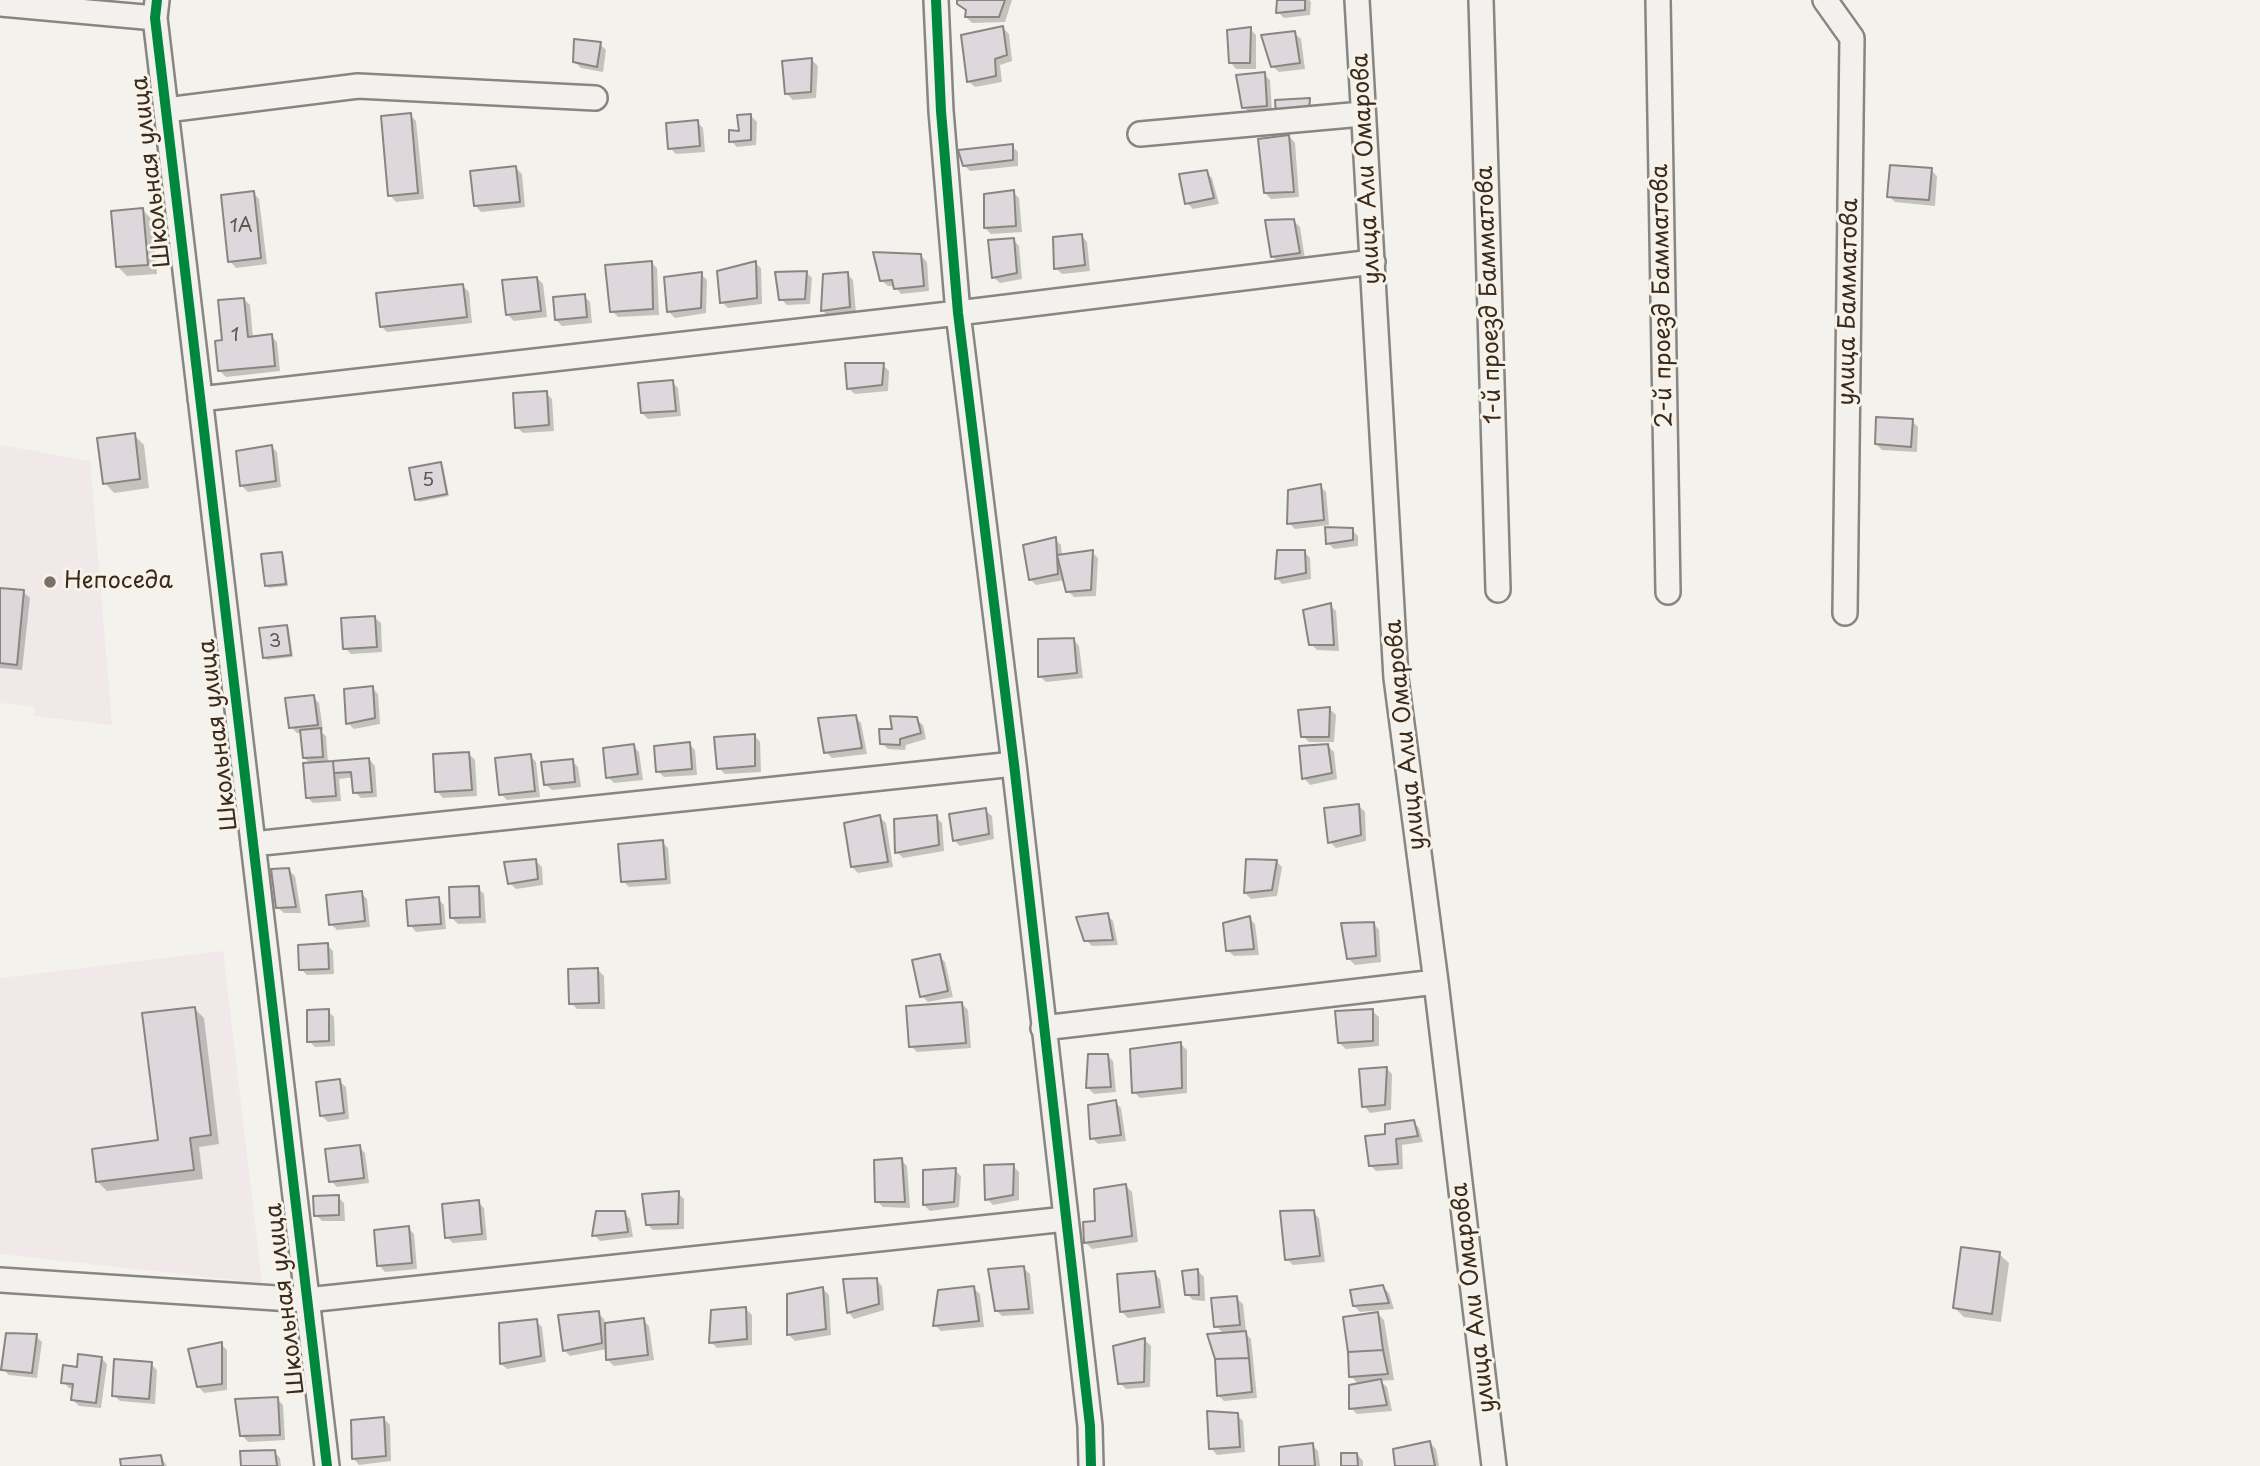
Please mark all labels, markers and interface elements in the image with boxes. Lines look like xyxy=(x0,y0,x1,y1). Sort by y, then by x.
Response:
street label: улица Али Омарова xyxy=(1347,53,1387,285)
street label: Школьная улица xyxy=(127,75,177,269)
street label: 2-й проезд Бамматова xyxy=(1647,164,1679,428)
street label: 1-й проезд Бамматова xyxy=(1472,166,1508,424)
street label: улица Бамматова xyxy=(1833,198,1865,406)
house number: 1А xyxy=(229,216,253,238)
house number: 1 xyxy=(231,325,239,347)
house number: 5 xyxy=(422,470,434,492)
place label: Непоседа xyxy=(64,568,173,596)
marker: Непоседа xyxy=(42,574,58,590)
street label: улица Али Омарова xyxy=(1380,618,1432,852)
house number: 3 xyxy=(269,631,281,653)
street label: Школьная улица xyxy=(194,638,244,832)
street label: улица Али Омарова xyxy=(1446,1181,1502,1415)
street label: Школьная улица xyxy=(261,1202,311,1396)

